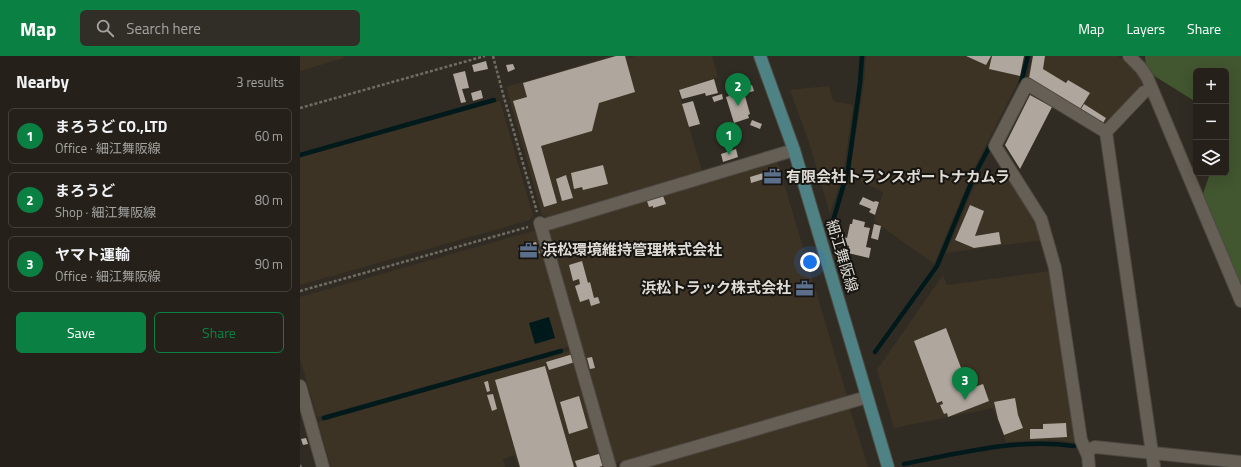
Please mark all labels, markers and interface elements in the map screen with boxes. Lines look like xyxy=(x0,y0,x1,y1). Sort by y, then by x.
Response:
search box xyxy=(80,10,360,46)
text: Map xyxy=(20,14,56,43)
icon: search xyxy=(94,17,116,39)
text: Search here xyxy=(126,17,201,40)
text: Map xyxy=(1078,18,1104,39)
text: Layers xyxy=(1126,18,1165,39)
text: Share xyxy=(1187,18,1221,39)
map controls xyxy=(1193,68,1229,176)
button: + xyxy=(1193,68,1229,104)
text: Nearby xyxy=(16,69,69,95)
text: 3 results xyxy=(236,72,284,92)
pin: 2 xyxy=(725,73,751,106)
button: − xyxy=(1193,104,1229,140)
text: まろうど CO.,LTD xyxy=(55,115,167,138)
pin: 1 xyxy=(716,122,742,155)
text: 1 xyxy=(26,126,34,146)
text: 60 m xyxy=(255,126,283,146)
text: Office · 細江舞阪線 xyxy=(55,138,161,158)
button: layers xyxy=(1193,140,1229,176)
place label: 有限会社トランスポートナカムラ xyxy=(786,165,1010,188)
office icon: 有限会社トランスポートナカムラ xyxy=(763,167,783,187)
text: まろうど xyxy=(55,179,115,202)
text: 2 xyxy=(26,190,34,210)
text: 80 m xyxy=(255,190,283,210)
text: Shop · 細江舞阪線 xyxy=(55,202,156,222)
street label: 細江舞阪線 xyxy=(821,217,864,295)
place label: 浜松環境維持管理株式会社 xyxy=(542,238,722,261)
office icon: 浜松環境維持管理株式会社 xyxy=(519,240,539,260)
text: ヤマト運輸 xyxy=(55,243,130,266)
your location xyxy=(800,252,820,272)
text: 3 xyxy=(26,254,34,274)
text: 90 m xyxy=(255,254,283,274)
text: Office · 細江舞阪線 xyxy=(55,266,161,286)
place label: 浜松トラック株式会社 xyxy=(641,276,791,299)
office icon: 浜松トラック株式会社 xyxy=(794,278,814,298)
button: Save xyxy=(16,312,146,353)
button: Share xyxy=(154,312,284,353)
pin: 3 xyxy=(952,367,978,400)

